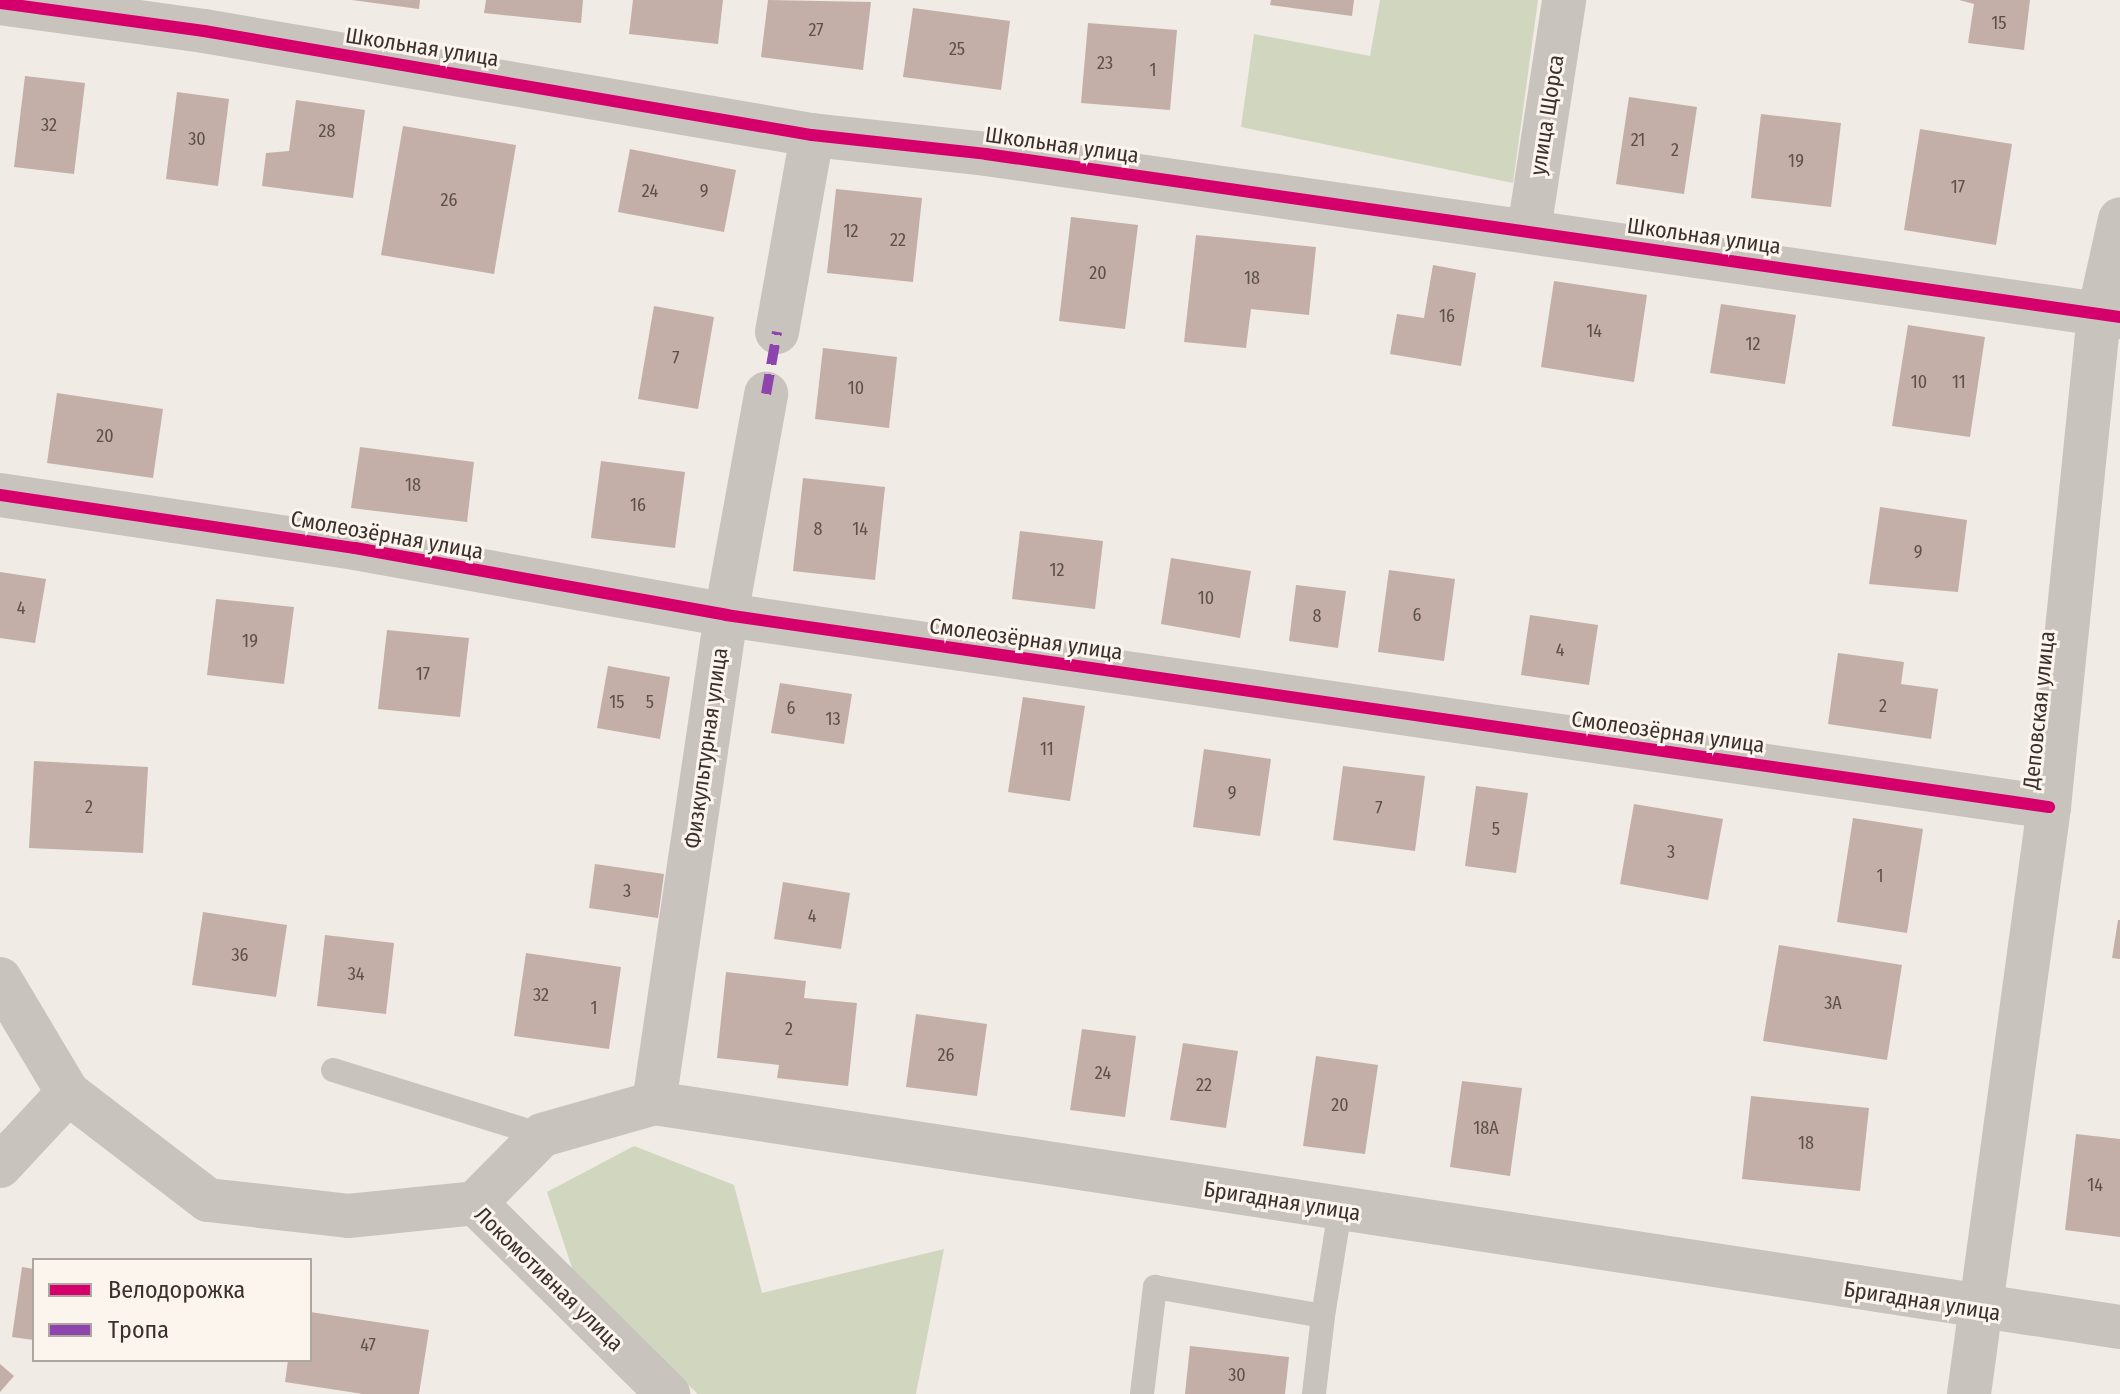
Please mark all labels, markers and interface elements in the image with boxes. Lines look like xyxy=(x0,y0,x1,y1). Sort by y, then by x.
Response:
house number: 15 xyxy=(1991,12,2007,34)
house number: 27 xyxy=(808,19,824,41)
street label: Школьная улица xyxy=(343,22,501,72)
house number: 25 xyxy=(949,38,965,60)
house number: 23 xyxy=(1097,52,1113,74)
street label: улица Щорса xyxy=(1524,53,1570,177)
house number: 1 xyxy=(1149,59,1157,81)
house number: 32 xyxy=(41,114,57,136)
house number: 28 xyxy=(319,120,335,142)
street label: Школьная улица xyxy=(984,121,1140,169)
house number: 30 xyxy=(188,128,206,150)
house number: 21 xyxy=(1631,129,1645,151)
house number: 2 xyxy=(1671,139,1679,161)
house number: 19 xyxy=(1788,150,1804,172)
house number: 17 xyxy=(1951,176,1965,198)
house number: 24 xyxy=(642,180,658,202)
house number: 9 xyxy=(700,180,708,202)
house number: 26 xyxy=(441,189,457,211)
street label: Школьная улица xyxy=(1626,212,1782,260)
house number: 12 xyxy=(844,220,858,242)
house number: 22 xyxy=(890,229,906,251)
house number: 20 xyxy=(1089,262,1107,284)
house number: 18 xyxy=(1244,267,1260,289)
house number: 16 xyxy=(1439,305,1455,327)
house number: 14 xyxy=(1586,320,1602,342)
house number: 12 xyxy=(1746,333,1760,355)
house number: 7 xyxy=(672,347,680,369)
house number: 10 xyxy=(1911,371,1927,393)
house number: 11 xyxy=(1952,371,1966,393)
house number: 10 xyxy=(848,377,864,399)
house number: 20 xyxy=(96,425,114,447)
house number: 18 xyxy=(405,474,421,496)
house number: 16 xyxy=(630,494,646,516)
street label: Смолеозёрная улица xyxy=(289,505,485,565)
house number: 8 xyxy=(814,518,822,540)
house number: 14 xyxy=(852,518,868,540)
house number: 9 xyxy=(1914,541,1922,563)
house number: 12 xyxy=(1050,559,1064,581)
house number: 10 xyxy=(1198,587,1214,609)
house number: 4 xyxy=(17,597,25,619)
house number: 6 xyxy=(1413,604,1421,626)
house number: 8 xyxy=(1313,605,1321,627)
street label: Смолеозёрная улица xyxy=(928,612,1124,666)
house number: 19 xyxy=(242,630,258,652)
street label: Деповская улица xyxy=(2018,630,2060,790)
house number: 4 xyxy=(1556,639,1564,661)
street label: Физкультурная улица xyxy=(679,646,733,850)
house number: 17 xyxy=(416,663,430,685)
house number: 15 xyxy=(609,691,625,713)
house number: 5 xyxy=(646,691,654,713)
house number: 2 xyxy=(1879,695,1887,717)
house number: 6 xyxy=(787,697,795,719)
street label: Смолеозёрная улица xyxy=(1570,705,1766,759)
house number: 13 xyxy=(825,708,841,730)
house number: 11 xyxy=(1040,738,1054,760)
house number: 9 xyxy=(1228,782,1236,804)
house number: 2 xyxy=(85,796,93,818)
house number: 7 xyxy=(1375,797,1383,819)
house number: 5 xyxy=(1492,818,1500,840)
house number: 3 xyxy=(1667,841,1675,863)
house number: 1 xyxy=(1876,865,1884,887)
house number: 3 xyxy=(623,880,631,902)
house number: 4 xyxy=(808,905,816,927)
house number: 36 xyxy=(231,944,249,966)
house number: 34 xyxy=(348,963,364,985)
house number: 32 xyxy=(533,984,549,1006)
house number: 3А xyxy=(1824,992,1842,1014)
house number: 1 xyxy=(590,997,598,1019)
house number: 2 xyxy=(785,1018,793,1040)
house number: 26 xyxy=(938,1044,954,1066)
house number: 24 xyxy=(1095,1062,1111,1084)
house number: 22 xyxy=(1196,1074,1212,1096)
house number: 20 xyxy=(1331,1094,1349,1116)
house number: 18А xyxy=(1473,1117,1499,1139)
house number: 18 xyxy=(1798,1132,1814,1154)
house number: 14 xyxy=(2087,1174,2103,1196)
street label: Бригадная улица xyxy=(1202,1176,1362,1226)
street label: Локомотивная улица xyxy=(469,1201,629,1357)
legend xyxy=(32,1258,312,1362)
text: Велодорожка xyxy=(108,1276,245,1304)
street label: Бригадная улица xyxy=(1842,1276,2002,1326)
text: Тропа xyxy=(108,1316,169,1344)
house number: 47 xyxy=(360,1334,376,1356)
house number: 30 xyxy=(1228,1364,1246,1386)

